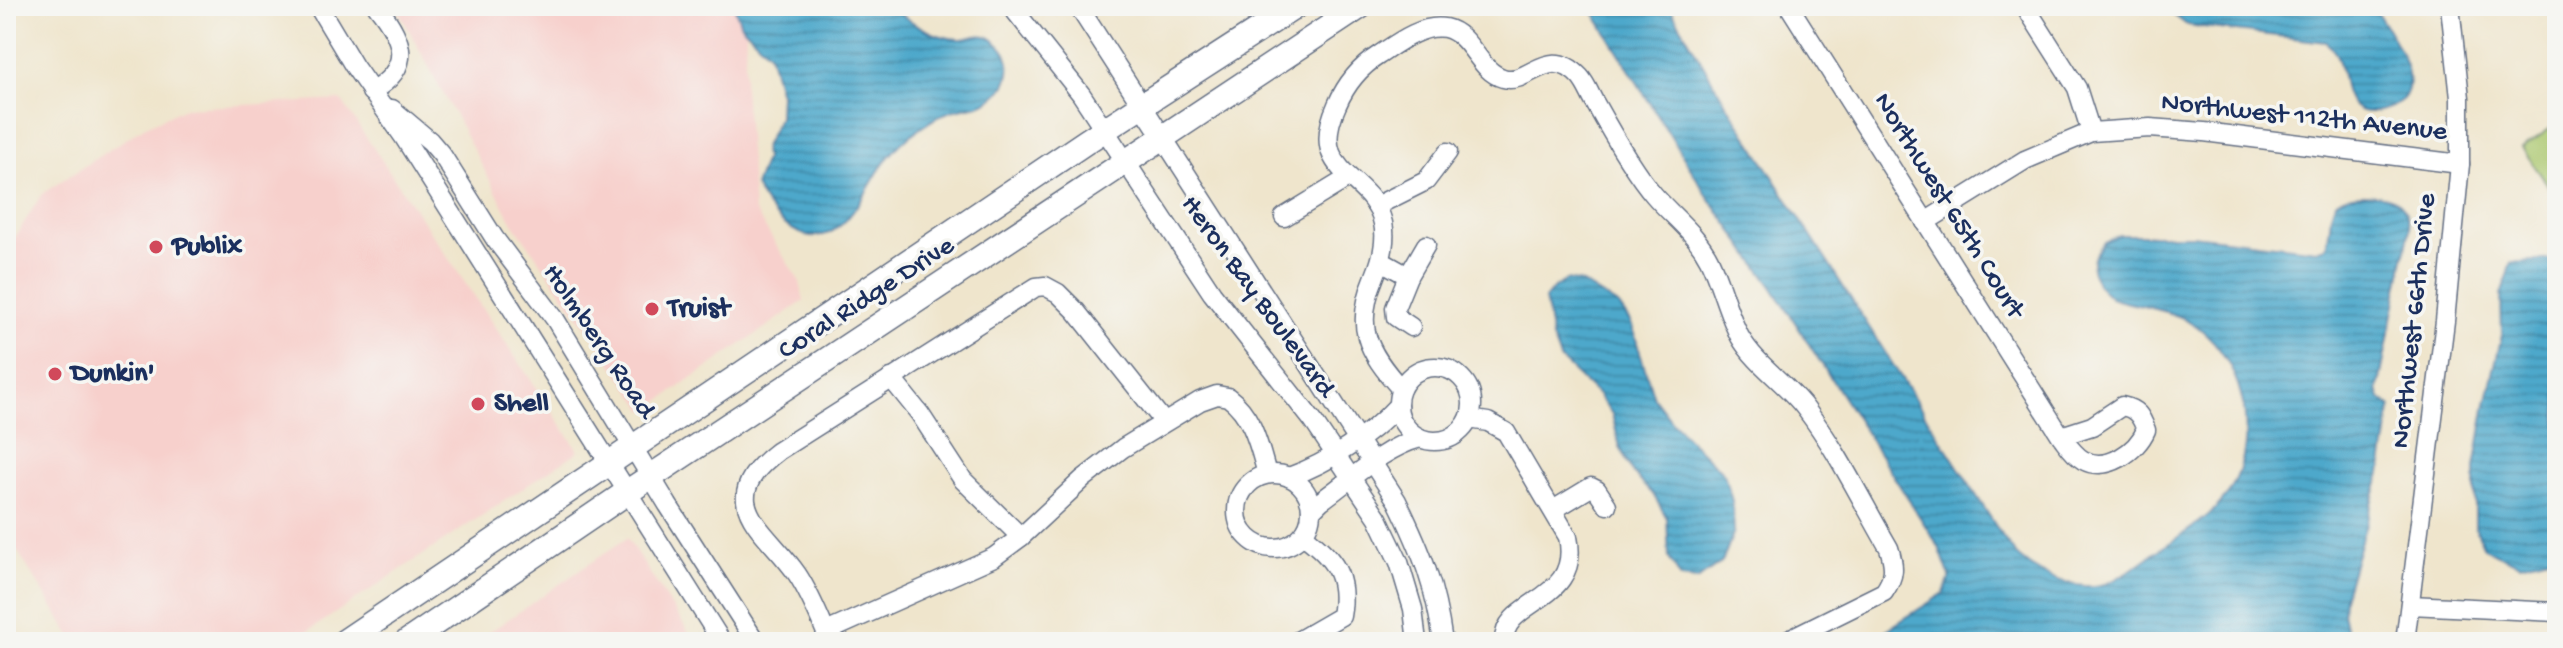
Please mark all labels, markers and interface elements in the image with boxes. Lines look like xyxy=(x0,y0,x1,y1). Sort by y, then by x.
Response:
street label: Northwest 65th Court xyxy=(1865,87,2032,327)
street label: Northwest 112th Avenue xyxy=(2159,87,2449,149)
street label: Heron Bay Boulevard xyxy=(1173,189,1343,407)
street label: Northwest 66th Drive xyxy=(2385,191,2445,450)
street label: Coral Ridge Drive xyxy=(773,230,962,368)
place label: Publix xyxy=(170,231,243,264)
marker: Publix xyxy=(147,238,165,256)
street label: Holmberg Road xyxy=(534,258,663,428)
place label: Truist xyxy=(666,293,732,326)
marker: Truist xyxy=(643,300,661,318)
place label: Dunkin' xyxy=(68,358,155,391)
marker: Dunkin' xyxy=(46,365,64,383)
place label: Shell xyxy=(494,388,549,421)
marker: Shell xyxy=(469,395,487,413)

